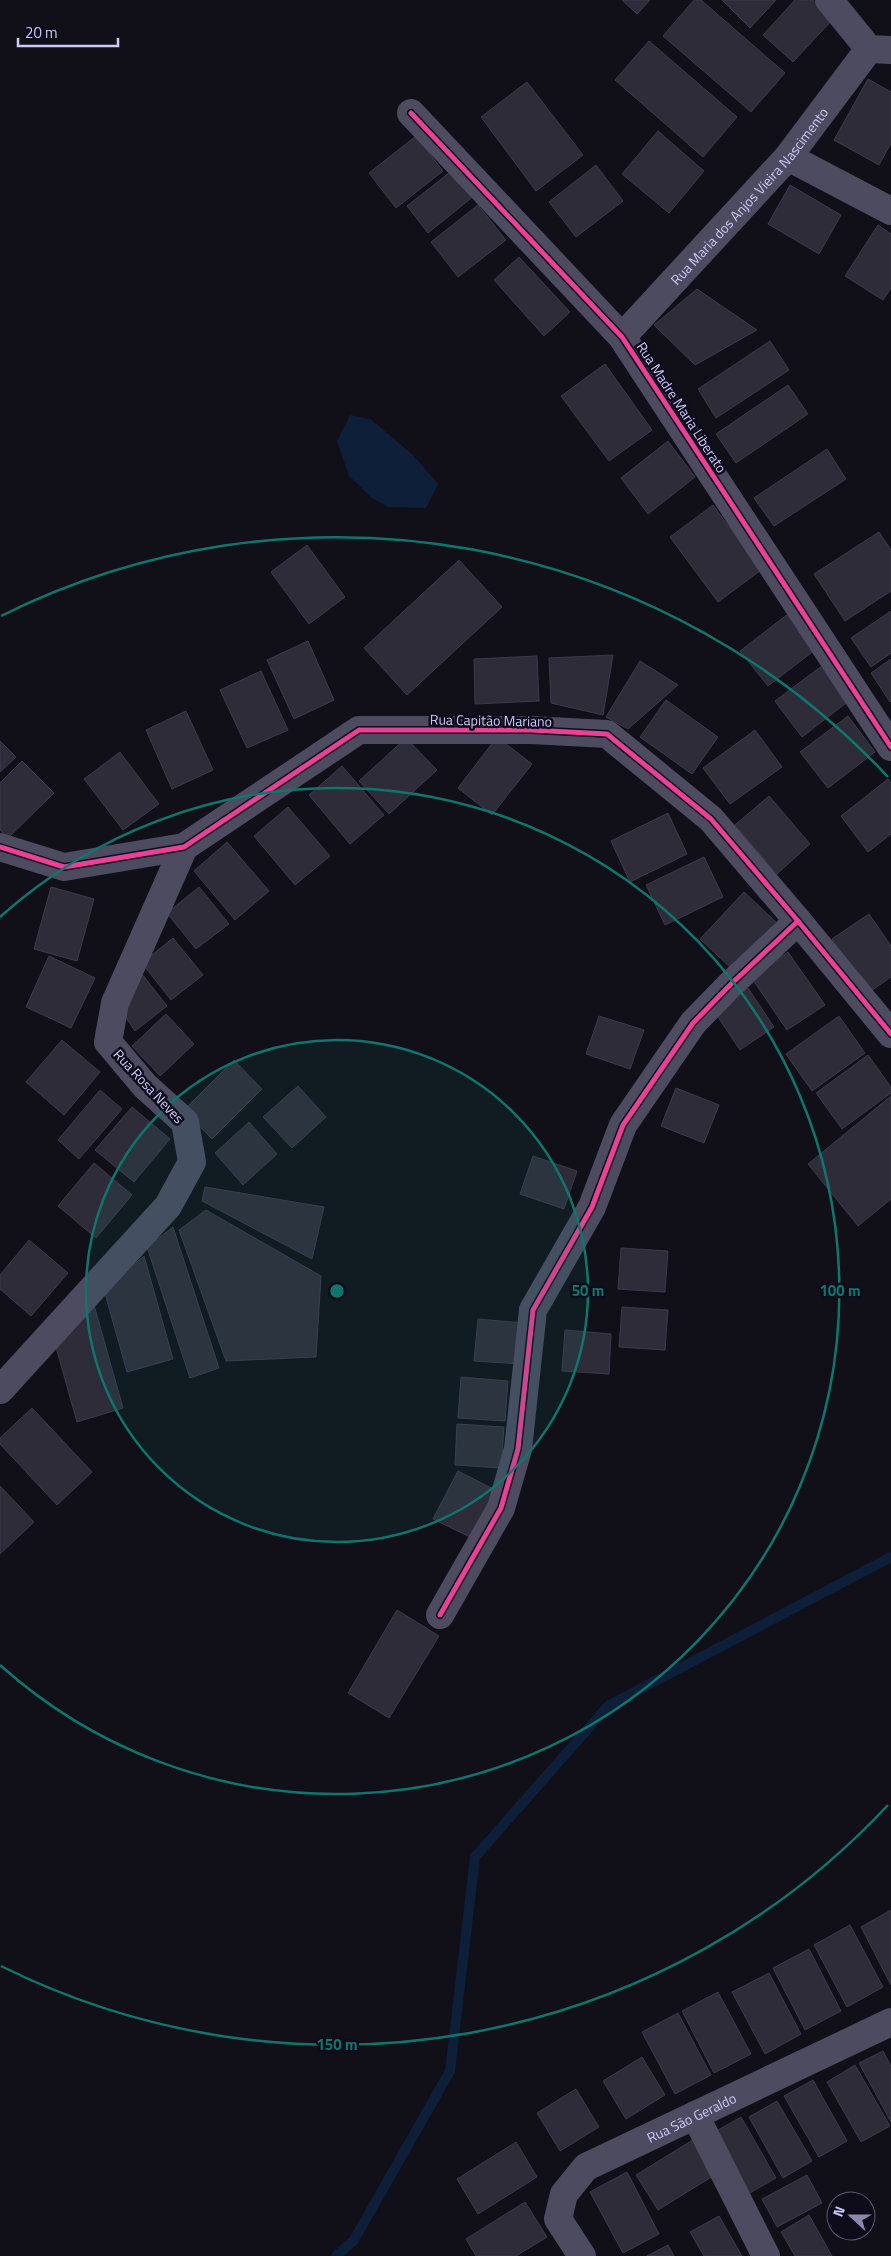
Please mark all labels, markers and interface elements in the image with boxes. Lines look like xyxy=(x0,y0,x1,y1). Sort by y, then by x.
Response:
scale bar xyxy=(18,15,118,47)
text: 20 m xyxy=(25,21,58,44)
street label: Rua Maria dos Anjos Vieira Nascimento xyxy=(665,102,833,289)
street label: Rua Madre Maria Liberato xyxy=(632,337,732,477)
street label: Rua Capitão Mariano xyxy=(430,708,552,732)
street label: Rua Rosa Neves xyxy=(109,1044,189,1128)
text: 50 m xyxy=(572,1279,604,1302)
text: 100 m xyxy=(819,1279,861,1302)
centre of rings xyxy=(328,1282,346,1300)
text: 150 m xyxy=(316,2033,358,2056)
street label: Rua São Geraldo xyxy=(643,2087,739,2147)
north arrow xyxy=(826,2191,876,2241)
text: N xyxy=(827,2203,850,2219)

